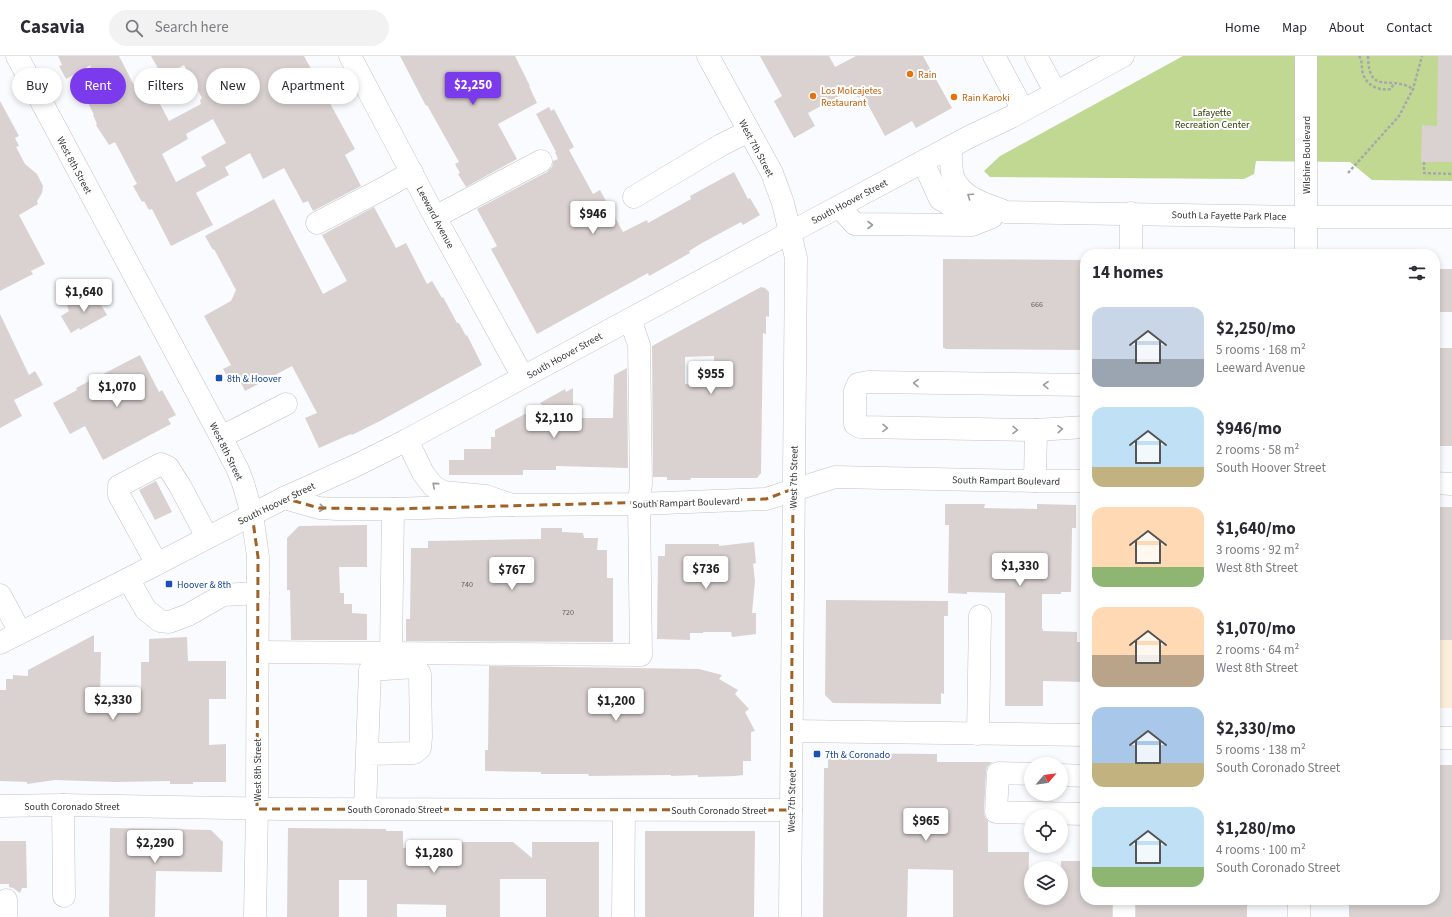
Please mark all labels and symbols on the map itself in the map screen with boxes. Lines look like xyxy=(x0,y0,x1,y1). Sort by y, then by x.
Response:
place label: Rain xyxy=(918,68,937,82)
marker: Rain xyxy=(905,69,915,79)
pin: $2,250 xyxy=(440,72,506,106)
place label: Los Molcajetes Restaurant xyxy=(821,84,882,110)
marker: Los Molcajetes Restaurant xyxy=(808,91,818,101)
place label: Rain Karoki xyxy=(962,91,1010,105)
marker: Rain Karoki xyxy=(949,92,959,102)
park label: Lafayette Recreation Center xyxy=(1175,106,1250,132)
street label: Wilshire Boulevard xyxy=(1300,116,1314,194)
street label: West 7th Street xyxy=(735,117,777,180)
street label: West 8th Street xyxy=(53,134,95,197)
street label: South Hoover Street xyxy=(809,176,891,228)
street label: Leeward Avenue xyxy=(413,184,457,251)
one-way arrow xyxy=(968,194,975,201)
pin: $946 xyxy=(569,201,617,235)
street label: South La Fayette Park Place xyxy=(1172,208,1286,224)
one-way arrow xyxy=(867,220,873,229)
pin: $1,640 xyxy=(51,279,117,313)
house number: 666 xyxy=(1031,299,1043,310)
street label: South Hoover Street xyxy=(524,329,605,382)
pin: $955 xyxy=(687,361,735,395)
place label: 8th & Hoover xyxy=(227,372,282,386)
marker: 8th & Hoover xyxy=(214,373,224,383)
pin: $1,070 xyxy=(84,374,150,408)
one-way arrow xyxy=(913,378,919,387)
one-way arrow xyxy=(1043,381,1049,389)
pin: $2,110 xyxy=(521,405,587,439)
street label: West 8th Street xyxy=(206,420,246,483)
one-way arrow xyxy=(882,424,888,432)
one-way arrow xyxy=(1057,424,1063,433)
one-way arrow xyxy=(1012,426,1018,434)
street label: West 7th Street xyxy=(786,445,802,509)
street label: South Rampart Boulevard xyxy=(952,473,1060,489)
street label: South Hoover Street xyxy=(235,479,318,529)
one-way arrow xyxy=(432,483,440,490)
street label: South Rampart Boulevard xyxy=(632,494,740,512)
one-way arrow xyxy=(319,503,325,512)
pin: $1,330 xyxy=(987,553,1053,587)
pin: $736 xyxy=(682,556,730,590)
pin: $767 xyxy=(488,557,536,591)
place label: Hoover & 8th xyxy=(177,578,231,592)
marker: Hoover & 8th xyxy=(164,579,174,589)
house number: 740 xyxy=(461,579,473,590)
house number: 720 xyxy=(562,607,574,618)
pin: $2,330 xyxy=(80,687,146,721)
pin: $1,200 xyxy=(583,688,649,722)
street label: West 8th Street xyxy=(251,738,265,802)
place label: 7th & Coronado xyxy=(825,748,890,762)
marker: 7th & Coronado xyxy=(812,749,822,759)
north arrow xyxy=(1024,757,1068,801)
street label: West 7th Street xyxy=(784,769,800,833)
street label: South Coronado Street xyxy=(24,800,120,814)
street label: South Coronado Street xyxy=(347,803,443,817)
street label: South Coronado Street xyxy=(671,804,767,818)
pin: $965 xyxy=(902,808,950,842)
pin: $2,290 xyxy=(122,830,188,864)
pin: $1,280 xyxy=(401,840,467,874)

